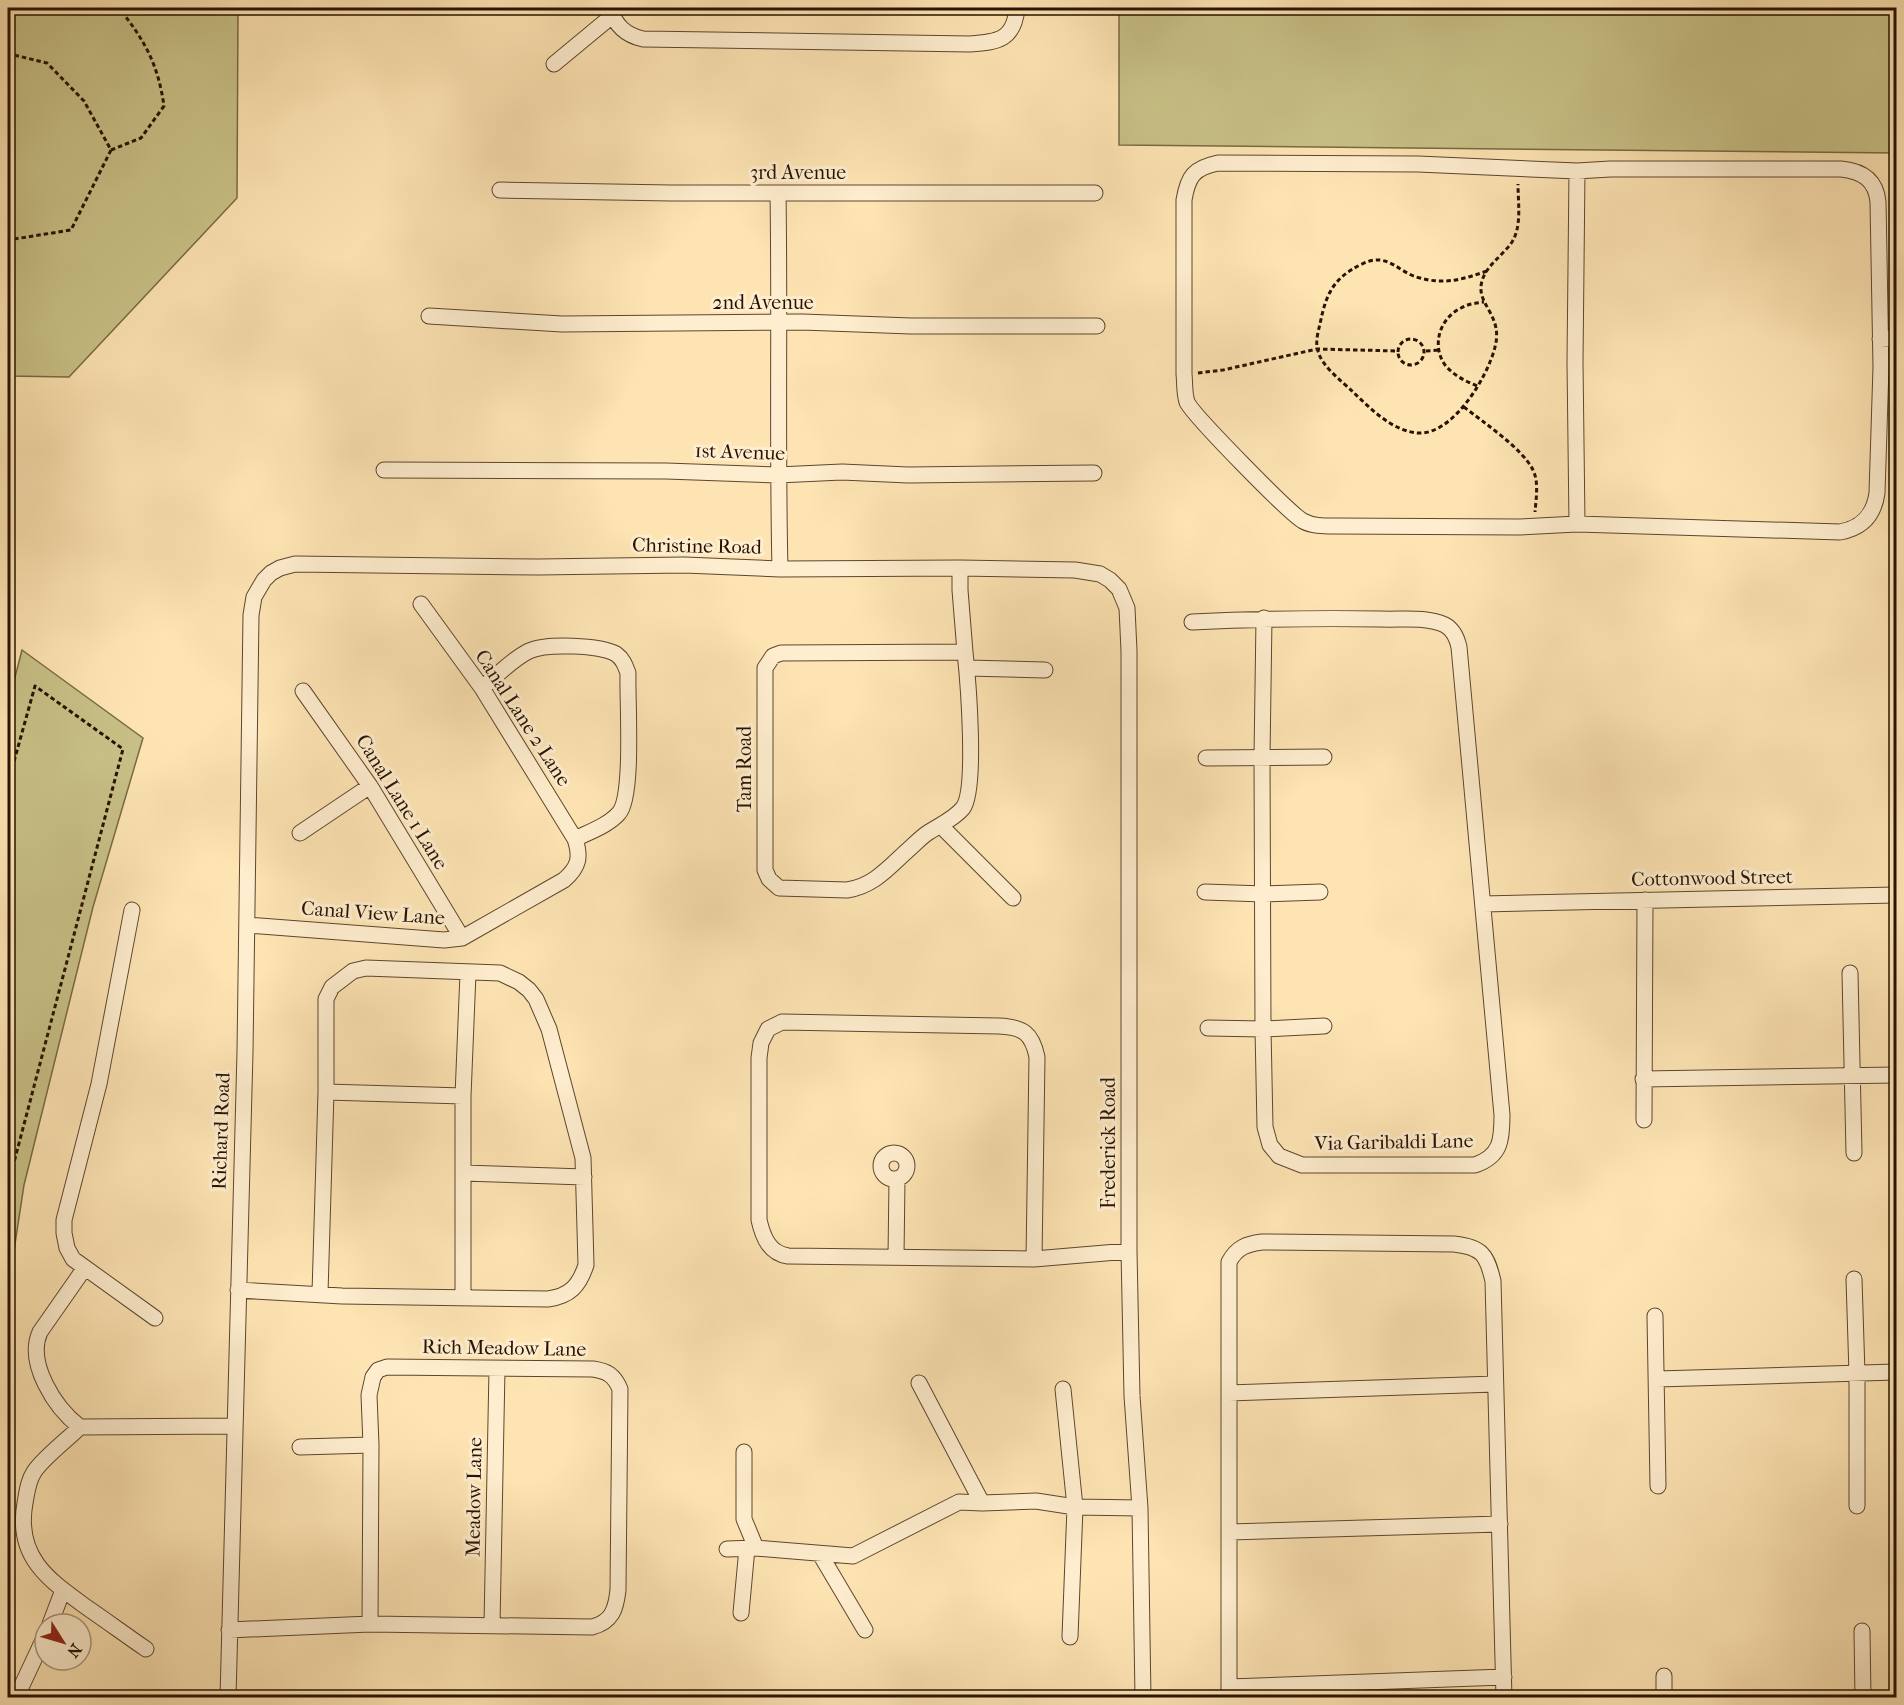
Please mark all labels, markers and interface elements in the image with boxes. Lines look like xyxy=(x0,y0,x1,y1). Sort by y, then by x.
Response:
street label: 3rd Avenue xyxy=(750,161,846,184)
street label: 2nd Avenue xyxy=(712,291,814,314)
street label: 1st Avenue xyxy=(694,439,786,465)
street label: Christine Road xyxy=(632,533,763,559)
street label: Canal Lane 2 Lane xyxy=(470,646,576,791)
street label: Tam Road xyxy=(733,725,756,812)
street label: Canal Lane 1 Lane xyxy=(351,730,453,874)
street label: Cottonwood Street xyxy=(1631,865,1793,891)
street label: Canal View Lane xyxy=(300,897,446,929)
street label: Richard Road xyxy=(207,1071,235,1190)
street label: Frederick Road xyxy=(1097,1076,1120,1209)
street label: Via Garibaldi Lane xyxy=(1313,1129,1474,1155)
street label: Rich Meadow Lane xyxy=(422,1335,586,1361)
street label: Meadow Lane xyxy=(461,1437,487,1557)
north arrow xyxy=(33,1612,93,1672)
text: N xyxy=(63,1640,86,1662)

